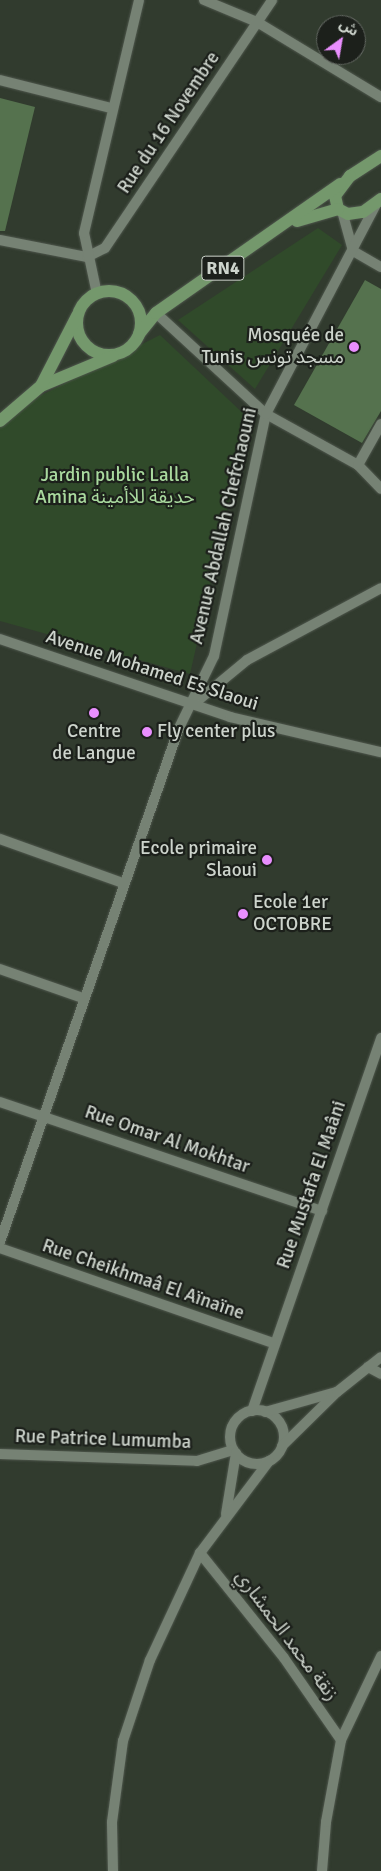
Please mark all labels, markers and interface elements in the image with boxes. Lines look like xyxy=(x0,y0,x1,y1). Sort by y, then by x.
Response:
north arrow xyxy=(316,15,366,65)
text: ش xyxy=(336,15,361,40)
street label: Rue du 16 Novembre xyxy=(113,48,225,198)
road number: RN4 xyxy=(200,252,246,284)
place label: Mosquée de Tunis مسجد تونس xyxy=(201,325,344,369)
marker: Mosquée de Tunis مسجد تونس xyxy=(348,341,360,353)
street label: Avenue Abdallah Chefchaouni xyxy=(186,405,262,647)
park label: Jardin public Lalla Amina حديقة للاأمينة xyxy=(35,465,195,509)
street label: Avenue Mohamed Es Slaoui xyxy=(43,626,261,716)
marker: Centre de Langue xyxy=(88,707,100,719)
place label: Centre de Langue xyxy=(52,721,136,765)
place label: Fly center plus xyxy=(157,721,275,743)
marker: Fly center plus xyxy=(141,726,153,738)
place label: Ecole primaire Slaoui xyxy=(140,838,257,882)
marker: Ecole primaire Slaoui xyxy=(261,854,273,866)
place label: Ecole 1er OCTOBRE xyxy=(253,892,332,936)
marker: Ecole 1er OCTOBRE xyxy=(237,908,249,920)
street label: Rue Mustafa El Maâni xyxy=(273,1098,351,1272)
street label: Rue Omar Al Mokhtar xyxy=(81,1101,253,1179)
street label: Rue Cheikhmaâ El Aïnaïne xyxy=(39,1235,247,1325)
street label: Rue Patrice Lumumba xyxy=(14,1426,192,1454)
street label: زنقة محمد الحمشاري xyxy=(230,1566,342,1706)

